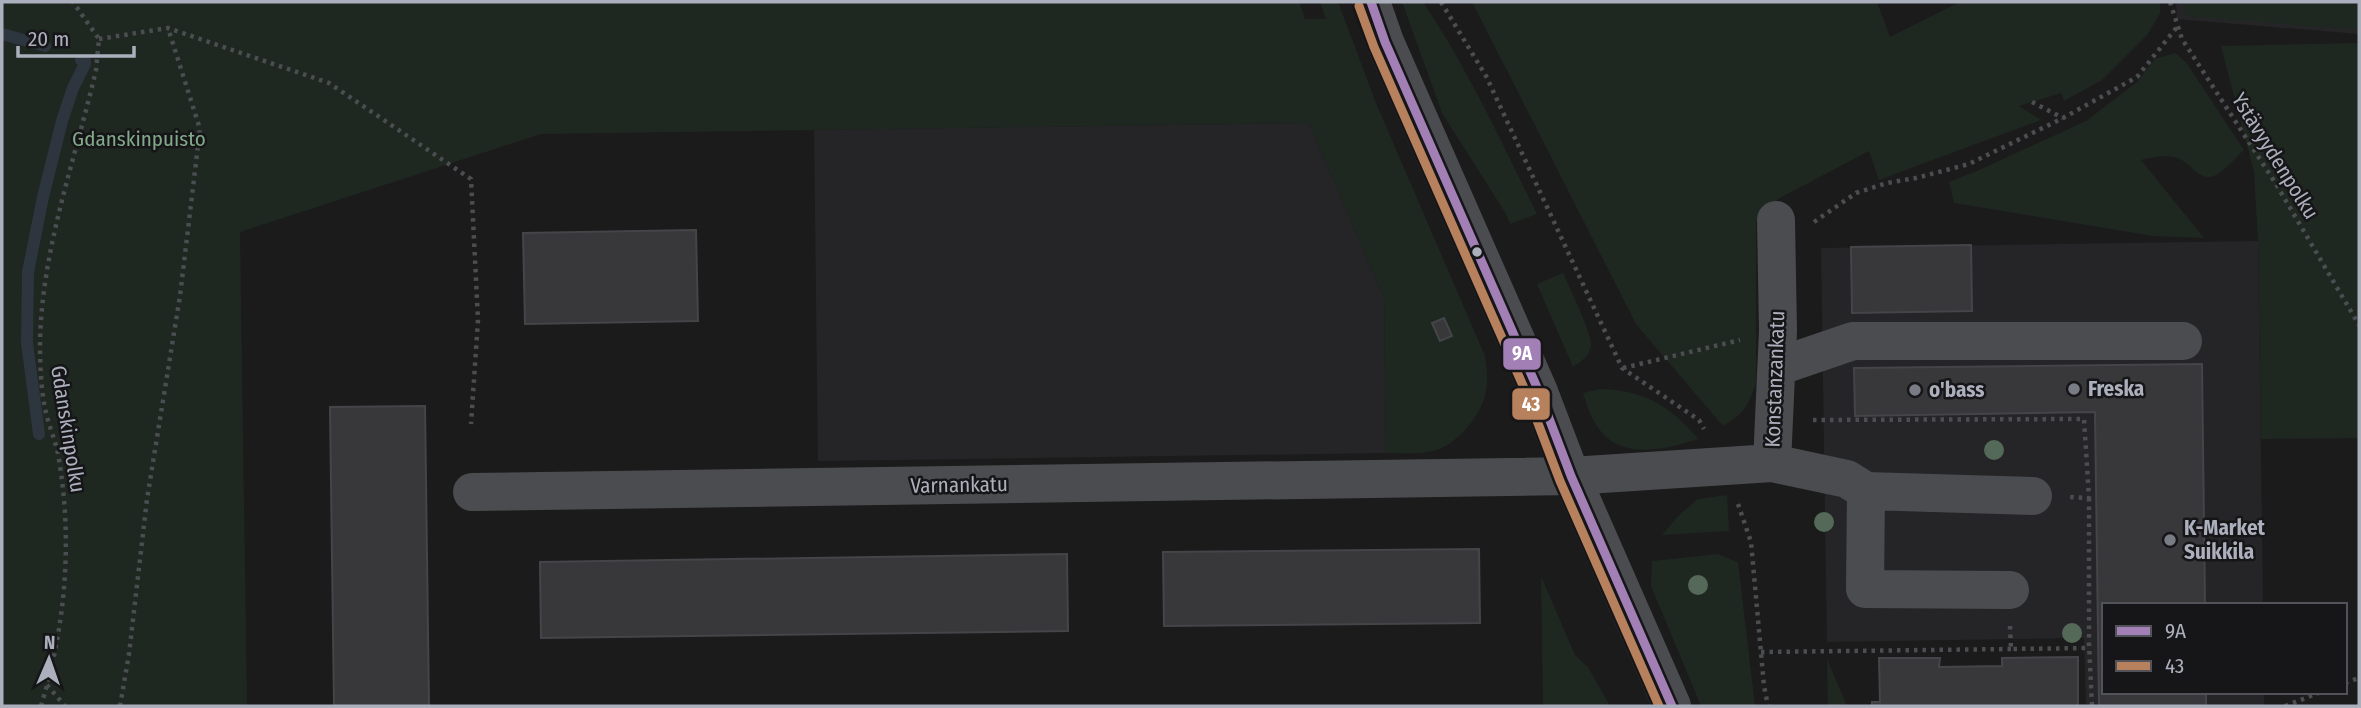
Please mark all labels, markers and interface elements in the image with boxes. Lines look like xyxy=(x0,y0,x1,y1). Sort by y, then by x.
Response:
scale bar xyxy=(18,14,133,58)
text: 20 m xyxy=(28,26,69,52)
street label: Ystävyydenpolku xyxy=(2226,88,2324,224)
park label: Gdanskinpuisto xyxy=(72,126,206,152)
unlabelled marker xyxy=(1470,245,1484,259)
street label: Konstanzankatu xyxy=(1760,310,1790,448)
line badge: 9A xyxy=(1502,337,1542,371)
text: 9A xyxy=(1512,342,1533,365)
street label: Gdanskinpolku xyxy=(45,364,91,494)
place label: Freska xyxy=(2088,376,2144,402)
place label: o'bass xyxy=(1929,377,1985,403)
marker: Freska xyxy=(2066,381,2082,397)
marker: o'bass xyxy=(1907,382,1923,398)
line badge: 43 xyxy=(1511,387,1551,421)
text: 43 xyxy=(1522,393,1540,416)
street label: Varnankatu xyxy=(910,471,1008,499)
place label: K-Market Suikkila xyxy=(2184,515,2266,565)
marker: K-Market Suikkila xyxy=(2162,532,2178,548)
legend xyxy=(2102,603,2347,694)
text: 9A xyxy=(2165,618,2186,644)
north arrow xyxy=(14,624,84,694)
text: N xyxy=(43,631,56,654)
text: 43 xyxy=(2165,653,2184,679)

